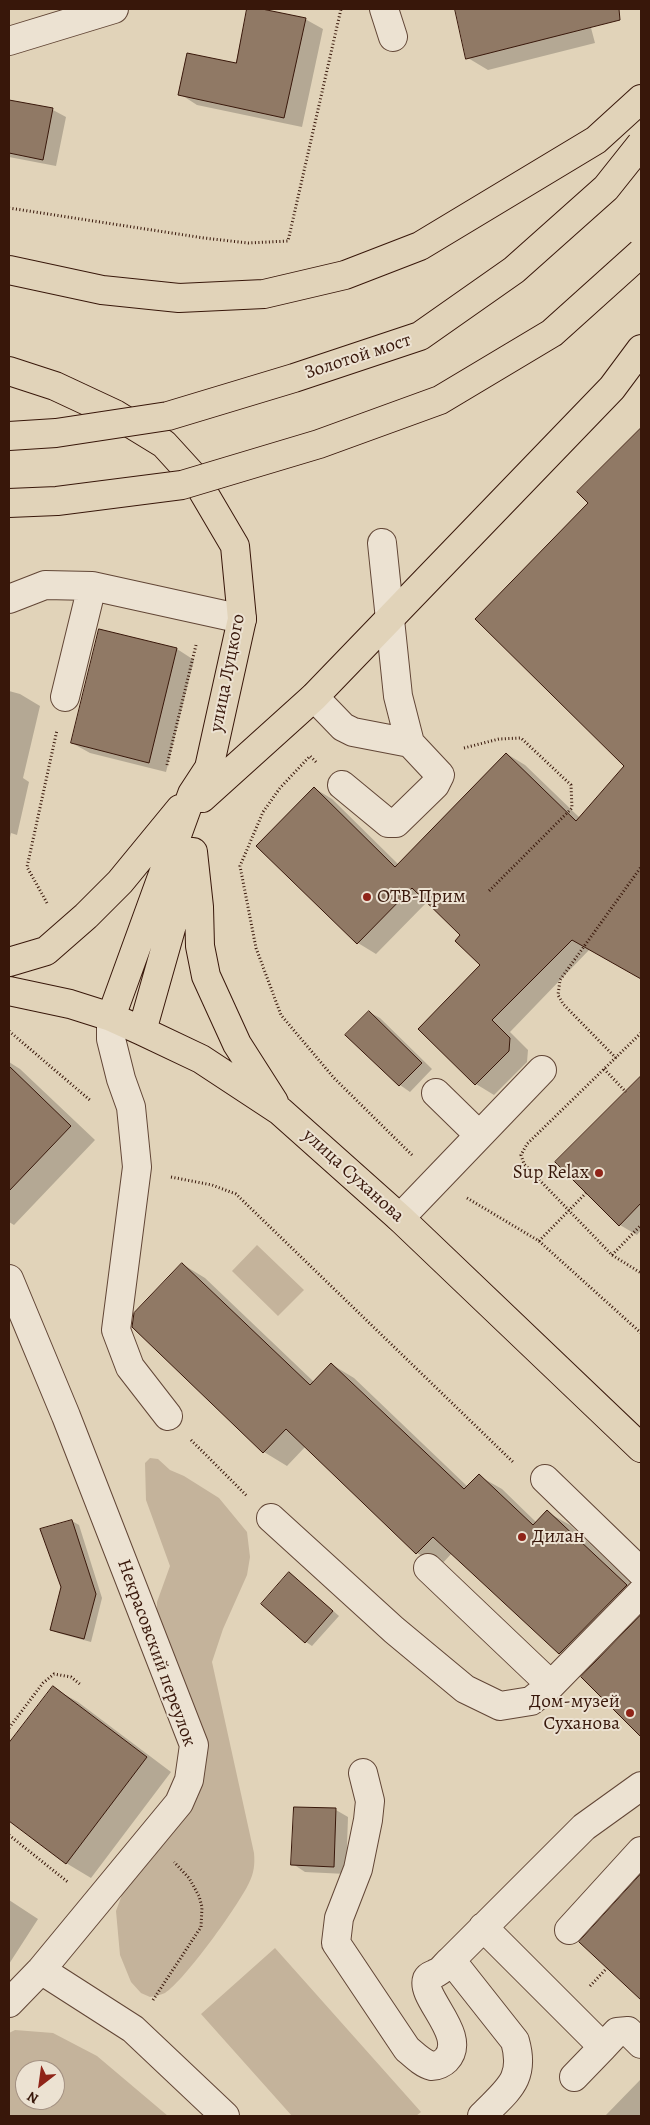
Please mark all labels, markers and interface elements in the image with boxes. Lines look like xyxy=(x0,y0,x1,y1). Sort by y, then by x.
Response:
street label: Золотой мост xyxy=(302,329,414,385)
street label: улица Луцкого xyxy=(205,612,251,734)
place label: ОТВ-Прим xyxy=(377,886,466,908)
marker: ОТВ-Прим xyxy=(361,891,373,903)
street label: улица Суханова xyxy=(298,1124,408,1228)
place label: Sup Relax xyxy=(513,1162,589,1184)
marker: Sup Relax xyxy=(593,1167,605,1179)
place label: Дилан xyxy=(532,1526,585,1548)
marker: Дилан xyxy=(516,1531,528,1543)
street label: Некрасовский переулок xyxy=(112,1556,200,1750)
place label: Дом-музей Суханова xyxy=(529,1691,620,1735)
marker: Дом-музей Суханова xyxy=(624,1707,636,1719)
north arrow xyxy=(15,2060,65,2110)
text: N xyxy=(24,2087,42,2108)

